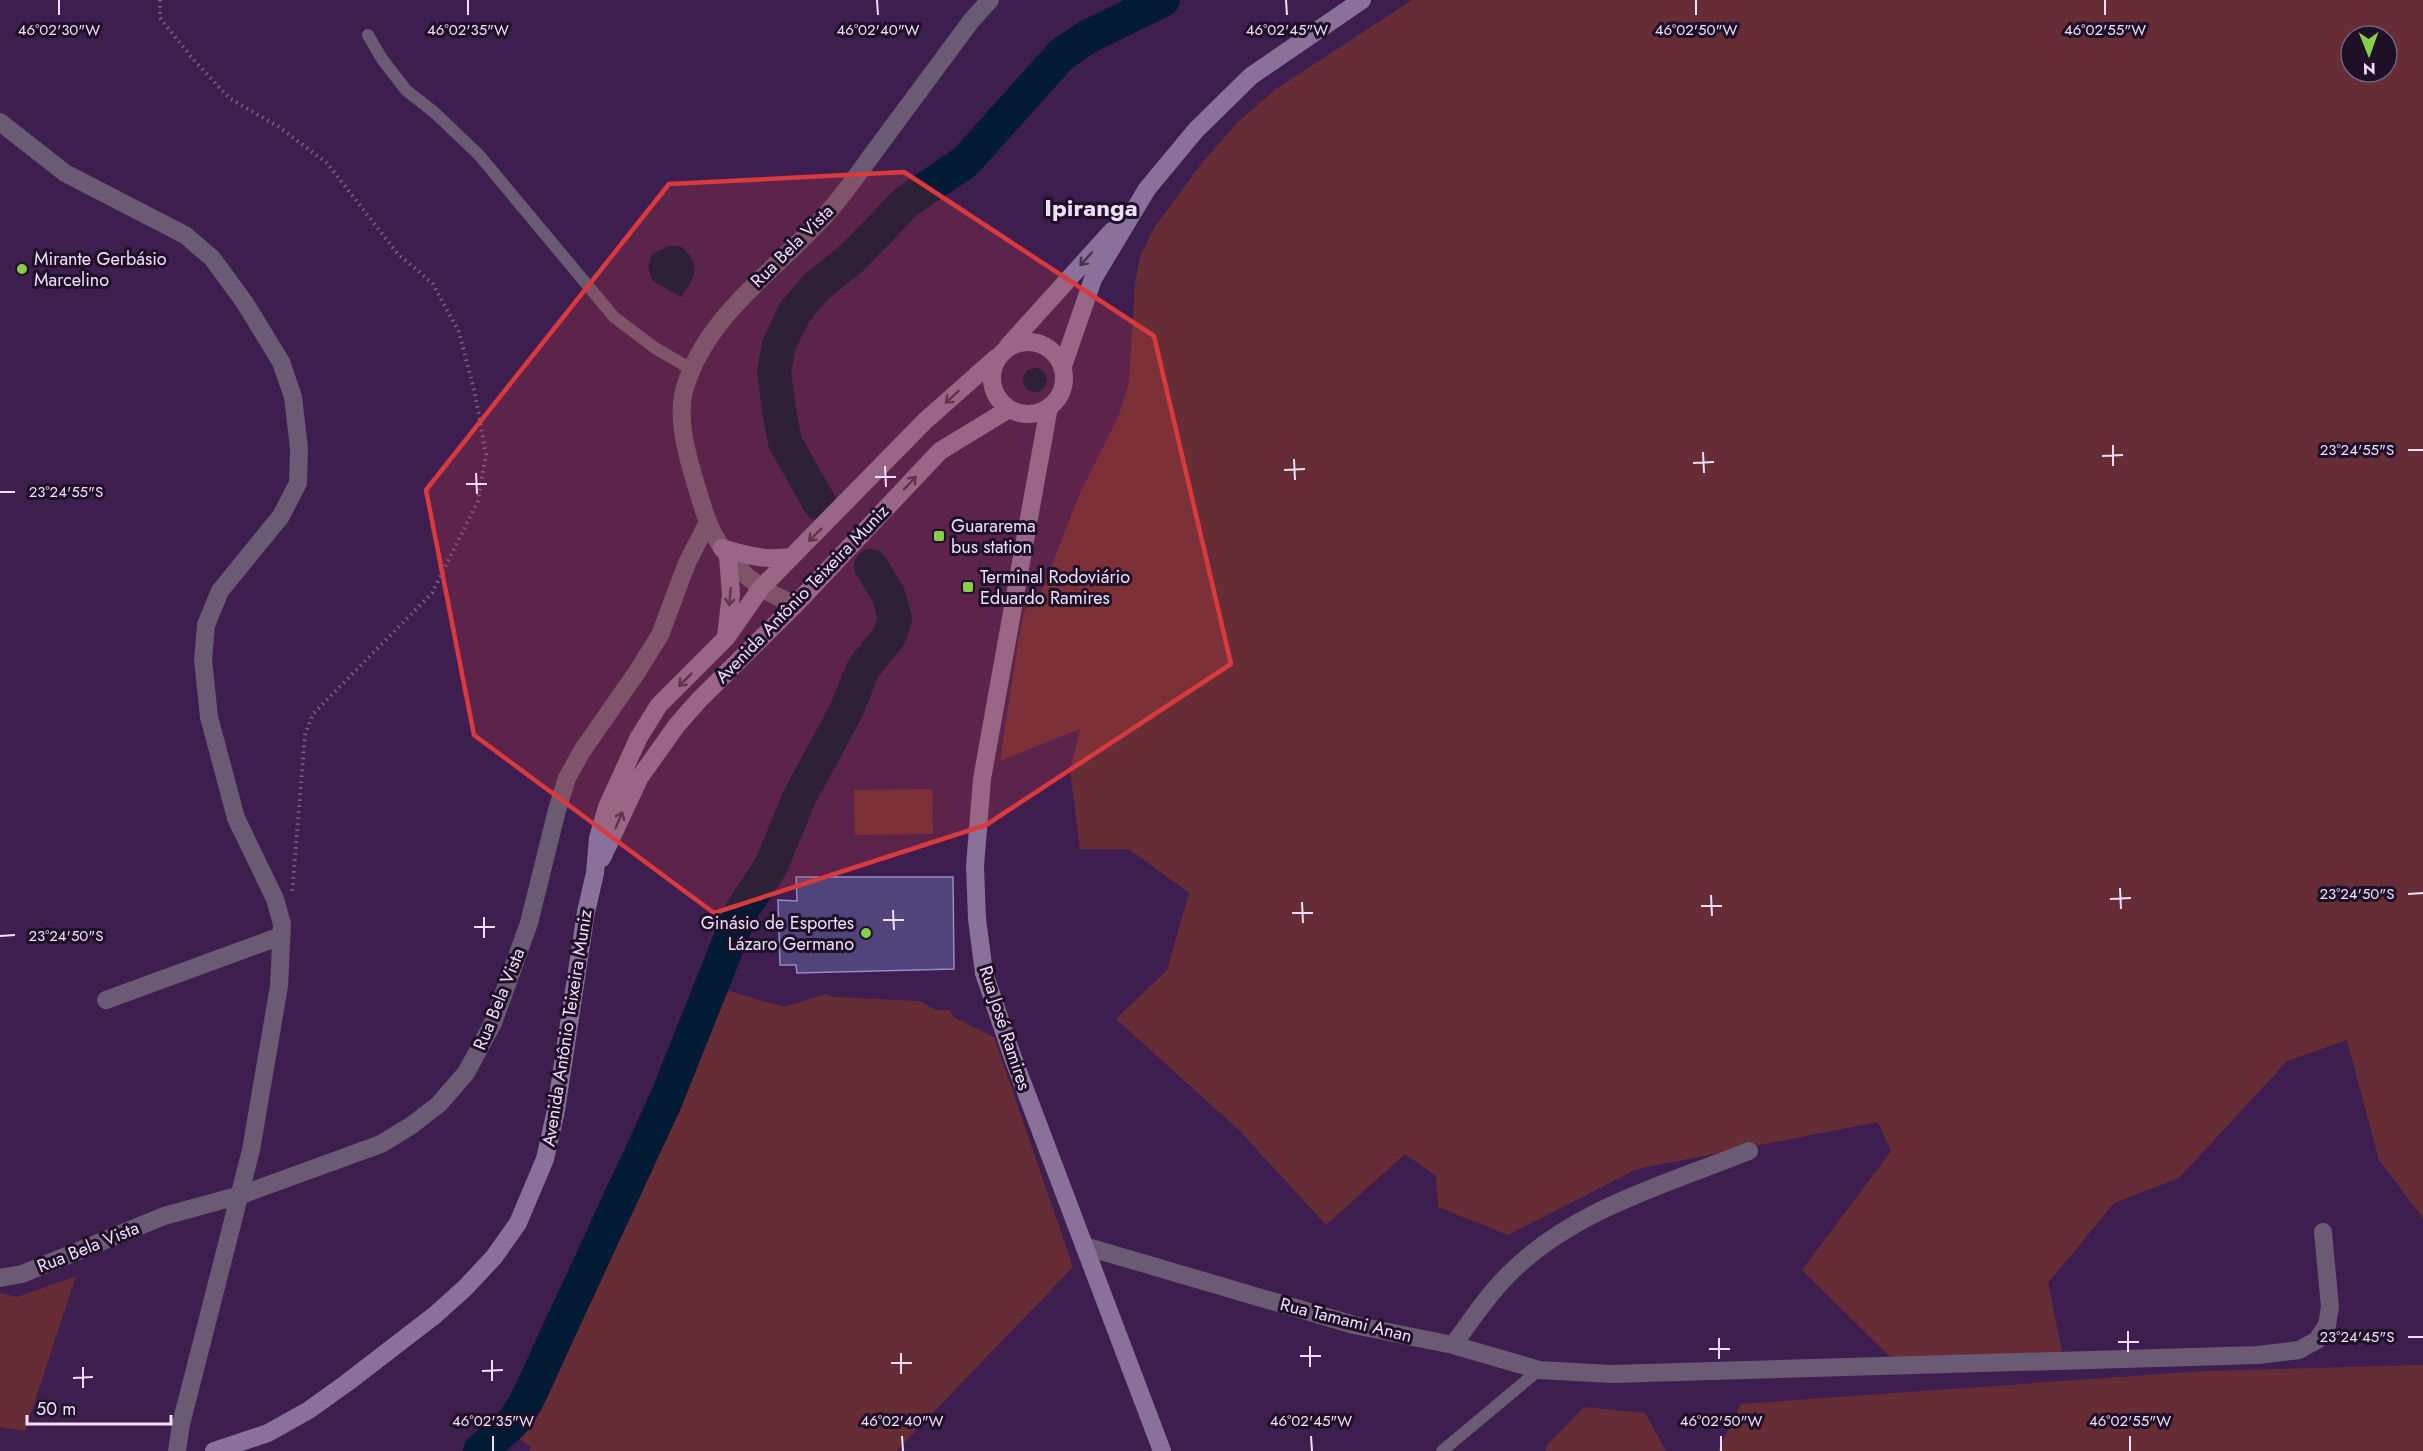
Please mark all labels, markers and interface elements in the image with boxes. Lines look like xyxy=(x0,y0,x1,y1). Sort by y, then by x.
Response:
text: 46°02'30"W xyxy=(18,19,100,41)
text: 46°02'35"W xyxy=(427,19,509,41)
text: 46°02'40"W xyxy=(837,19,920,41)
text: 46°02'45"W xyxy=(1246,19,1328,41)
text: 46°02'50"W xyxy=(1655,19,1737,41)
text: 46°02'55"W xyxy=(2064,19,2146,41)
north arrow xyxy=(2339,24,2399,84)
text: N xyxy=(2363,57,2376,80)
district label: Ipiranga xyxy=(1044,190,1138,225)
street label: Rua Bela Vista xyxy=(745,199,839,293)
place label: Mirante Gerbásio Marcelino xyxy=(34,246,167,293)
one-way arrow xyxy=(1079,252,1093,267)
marker: Mirante Gerbásio Marcelino xyxy=(15,262,29,276)
one-way arrow xyxy=(945,390,960,404)
text: 23°24'55"S xyxy=(2320,439,2394,461)
one-way arrow xyxy=(902,476,916,491)
text: 23°24'55"S xyxy=(29,481,103,503)
street label: Avenida Antônio Teixeira Muniz xyxy=(709,498,895,689)
place label: Guararema bus station xyxy=(951,513,1036,560)
one-way arrow xyxy=(807,528,822,543)
marker: Guararema bus station xyxy=(932,529,946,543)
place label: Terminal Rodoviário Eduardo Ramires xyxy=(980,564,1130,611)
marker: Terminal Rodoviário Eduardo Ramires xyxy=(961,580,975,594)
one-way arrow xyxy=(724,587,735,607)
one-way arrow xyxy=(677,672,692,687)
one-way arrow xyxy=(614,811,625,829)
text: 23°24'50"S xyxy=(2319,883,2395,905)
street label: Avenida Antônio Teixeira Muniz xyxy=(535,907,599,1148)
place label: Ginásio de Esportes Lázaro Germano xyxy=(701,910,854,957)
text: 23°24'50"S xyxy=(28,925,104,947)
marker: Ginásio de Esportes Lázaro Germano xyxy=(859,926,873,940)
street label: Rua Bela Vista xyxy=(467,944,531,1054)
street label: Rua José Ramires xyxy=(973,962,1037,1094)
street label: Rua Bela Vista xyxy=(33,1215,143,1279)
street label: Rua Tamami Anan xyxy=(1277,1291,1415,1349)
text: 23°24'45"S xyxy=(2320,1326,2394,1348)
scale bar xyxy=(27,1388,171,1426)
text: 50 m xyxy=(36,1396,76,1422)
text: 46°02'35"W xyxy=(452,1410,534,1432)
text: 46°02'40"W xyxy=(861,1410,944,1432)
text: 46°02'45"W xyxy=(1270,1410,1352,1432)
text: 46°02'50"W xyxy=(1680,1410,1762,1432)
text: 46°02'55"W xyxy=(2089,1410,2171,1432)

